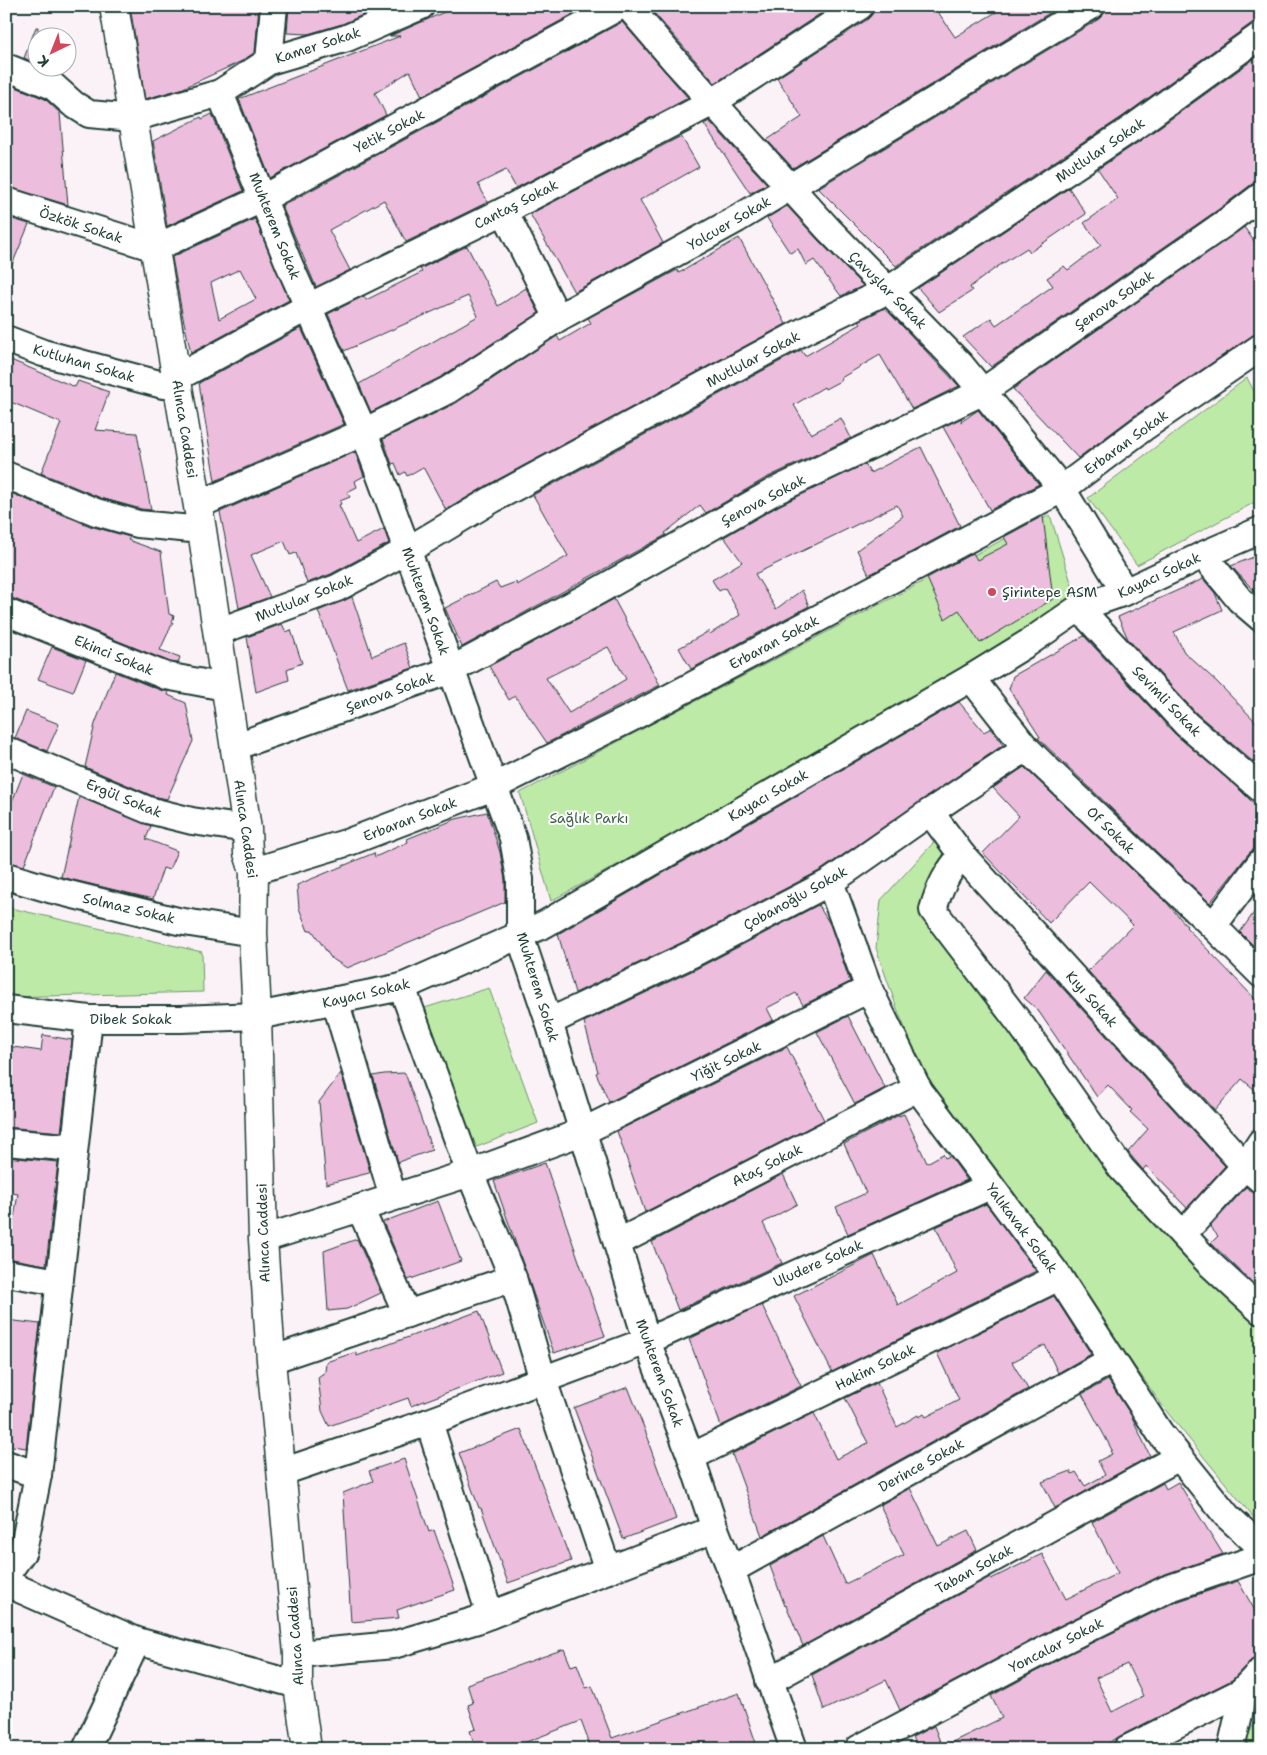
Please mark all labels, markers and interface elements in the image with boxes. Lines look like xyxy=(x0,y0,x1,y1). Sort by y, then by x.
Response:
street label: Kamer Sokak xyxy=(273,23,363,67)
north arrow xyxy=(28,28,78,78)
text: K xyxy=(33,51,53,71)
street label: Yetik Sokak xyxy=(351,105,427,157)
street label: Mutlular Sokak xyxy=(1052,114,1148,186)
street label: Muhterem Sokak xyxy=(245,170,305,282)
street label: Cantaş Sokak xyxy=(471,175,561,233)
street label: Yolcuer Sokak xyxy=(684,192,774,254)
street label: Özkök Sokak xyxy=(37,203,125,247)
street label: Çavuşlar Sokak xyxy=(845,247,931,333)
street label: Şenova Sokak xyxy=(1071,266,1157,334)
street label: Mutlular Sokak xyxy=(703,327,803,391)
street label: Kutluhan Sokak xyxy=(31,340,137,386)
street label: Alınca Caddesi xyxy=(168,378,202,480)
street label: Erbaran Sokak xyxy=(1081,406,1171,478)
street label: Şenova Sokak xyxy=(718,470,808,530)
street label: Muhterem Sokak xyxy=(398,544,454,658)
street label: Kayacı Sokak xyxy=(1115,548,1203,602)
street label: Mutlular Sokak xyxy=(253,570,355,626)
place label: Şirintepe ASM xyxy=(1002,583,1098,601)
marker: Şirintepe ASM xyxy=(986,586,998,598)
street label: Erbaran Sokak xyxy=(726,611,822,673)
street label: Ekinci Sokak xyxy=(72,631,156,679)
street label: Sevimli Sokak xyxy=(1129,662,1205,740)
street label: Şenova Sokak xyxy=(343,668,437,716)
street label: Kayacı Sokak xyxy=(725,765,811,825)
street label: Ergül Sokak xyxy=(83,775,165,821)
street label: Alınca Caddesi xyxy=(230,778,262,880)
street label: Erbaran Sokak xyxy=(360,793,460,845)
street label: Of Sokak xyxy=(1083,803,1139,857)
park label: Sağlık Parkı xyxy=(549,809,629,827)
street label: Çobanoğlu Sokak xyxy=(740,862,850,934)
street label: Solmaz Sokak xyxy=(81,889,177,927)
street label: Muhterem Sokak xyxy=(513,930,563,1044)
street label: Kıyı Sokak xyxy=(1062,967,1122,1031)
street label: Kayacı Sokak xyxy=(320,974,412,1012)
street label: Dibek Sokak xyxy=(90,1010,172,1028)
street label: Yiğit Sokak xyxy=(688,1036,764,1086)
street label: Ataç Sokak xyxy=(729,1140,805,1190)
street label: Yalıkavak Sokak xyxy=(982,1179,1062,1277)
street label: Alınca Caddesi xyxy=(252,1183,274,1283)
street label: Uludere Sokak xyxy=(770,1235,866,1291)
street label: Muhterem Sokak xyxy=(632,1316,688,1430)
street label: Hakim Sokak xyxy=(832,1340,918,1394)
street label: Derince Sokak xyxy=(875,1434,967,1496)
street label: Taban Sokak xyxy=(932,1540,1016,1598)
street label: Alınca Caddesi xyxy=(283,1586,307,1686)
street label: Yoncalar Sokak xyxy=(1006,1613,1106,1677)

